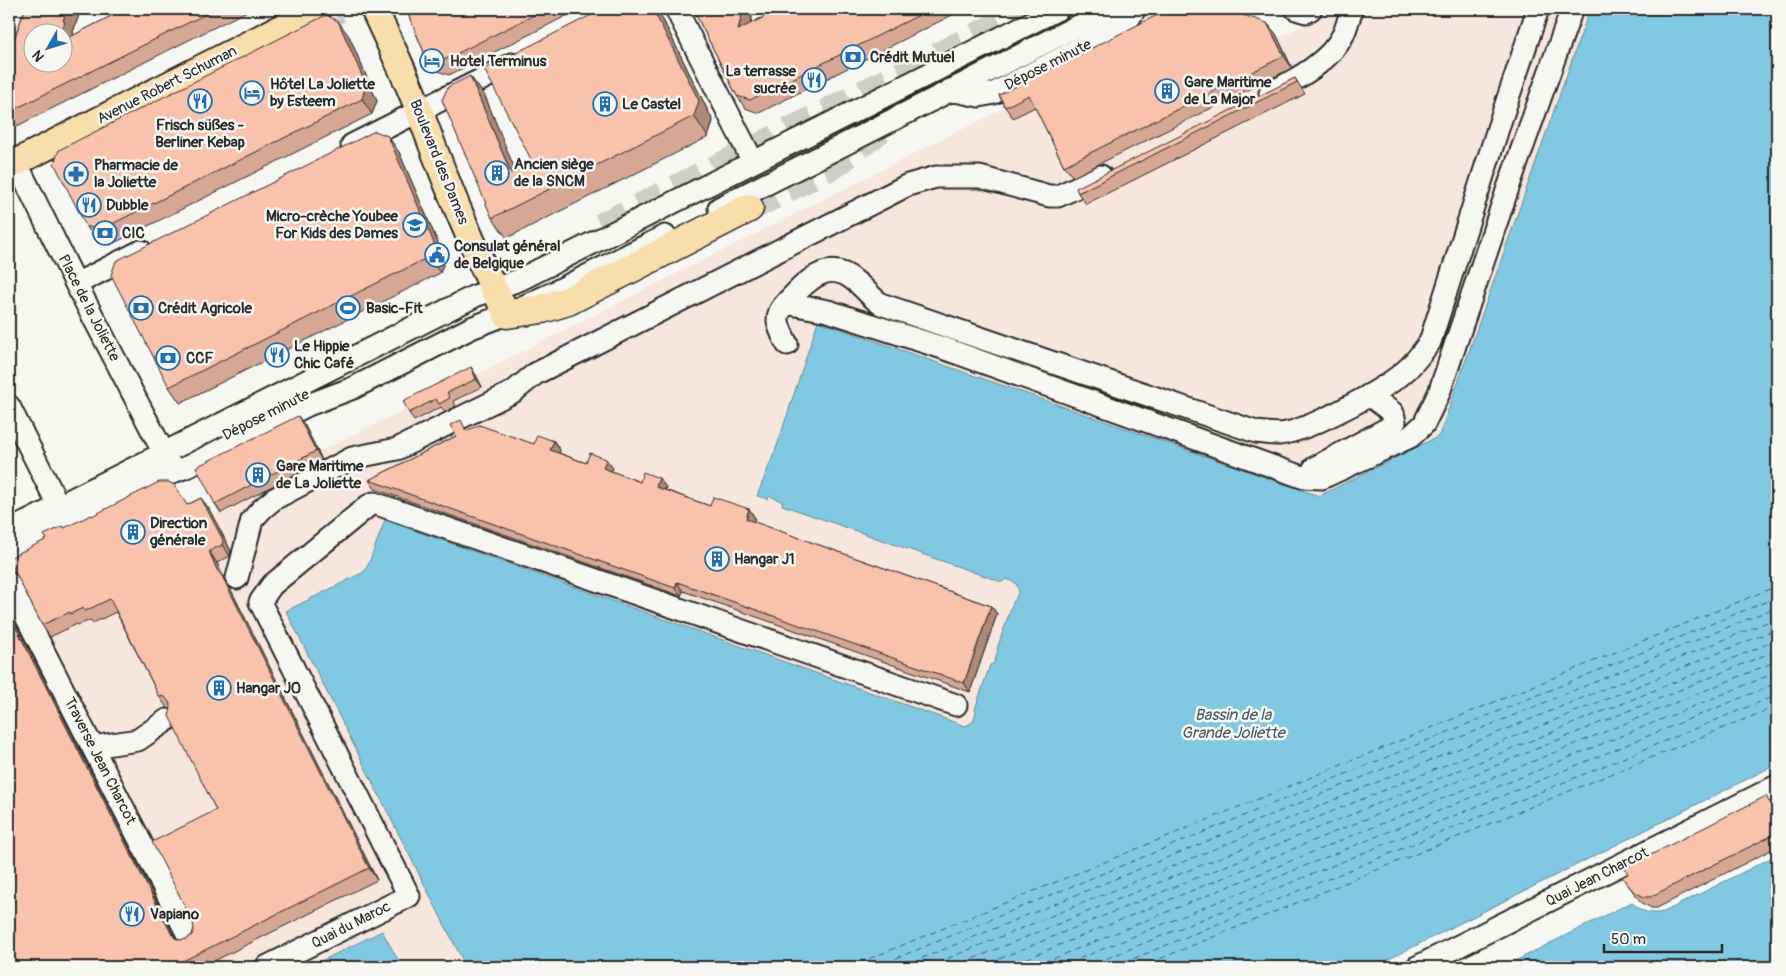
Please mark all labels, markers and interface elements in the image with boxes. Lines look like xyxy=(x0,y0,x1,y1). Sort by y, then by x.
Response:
north arrow xyxy=(22,22,72,72)
street label: Dépose minute xyxy=(1001,35,1095,95)
street label: Avenue Robert Schuman xyxy=(94,41,240,129)
bank icon: Crédit Mutuel xyxy=(840,44,866,70)
text: N xyxy=(29,47,48,65)
hotel icon: Hotel Terminus xyxy=(419,48,445,74)
place label: Crédit Mutuel xyxy=(870,48,955,67)
place label: Hotel Terminus xyxy=(450,52,547,71)
place label: La terrasse sucrée xyxy=(725,62,797,98)
restaurant icon: La terrasse sucrée xyxy=(801,67,827,93)
place label: Gare Maritime de La Major xyxy=(1184,73,1272,109)
place label: Hôtel La Joliette by Esteem xyxy=(270,75,376,111)
building icon: Gare Maritime de La Major xyxy=(1154,78,1180,104)
hotel icon: Hôtel La Joliette by Esteem xyxy=(239,80,265,106)
restaurant icon: Frisch süßes - Berliner Kebap xyxy=(187,88,213,114)
building icon: Le Castel xyxy=(592,91,618,117)
place label: Le Castel xyxy=(622,95,681,114)
street label: Boulevard des Dames xyxy=(405,97,473,228)
place label: Frisch süßes - Berliner Kebap xyxy=(155,116,245,152)
place label: Ancien siège de la SNCM xyxy=(514,155,594,191)
place label: Pharmacie de la Joliette xyxy=(94,156,178,192)
building icon: Ancien siège de la SNCM xyxy=(484,160,510,186)
pharmacy icon: Pharmacie de la Joliette xyxy=(63,161,89,187)
restaurant icon: Dubble xyxy=(76,192,102,218)
place label: Dubble xyxy=(106,196,149,215)
place label: Micro-crèche Youbee For Kids des Dames xyxy=(266,207,399,243)
school or university icon: Micro-crèche Youbee For Kids des Dames xyxy=(402,212,428,238)
bank icon: CIC xyxy=(92,220,118,246)
place label: CIC xyxy=(122,224,145,243)
place label: Consulat général de Belgique xyxy=(454,237,561,273)
public building icon: Consulat général de Belgique xyxy=(424,242,450,268)
street label: Place de la Joliette xyxy=(54,251,124,365)
bank icon: Crédit Agricole xyxy=(128,295,154,321)
sports icon: Basic-Fit xyxy=(335,295,361,321)
place label: Crédit Agricole xyxy=(158,299,252,318)
place label: Basic-Fit xyxy=(366,299,424,318)
place label: Le Hippie Chic Café xyxy=(294,337,354,373)
restaurant icon: Le Hippie Chic Café xyxy=(264,342,290,368)
bank icon: CCF xyxy=(155,345,181,371)
place label: CCF xyxy=(186,349,214,368)
street label: Dépose minute xyxy=(219,385,313,445)
place label: Gare Maritime de La Joliette xyxy=(276,457,364,493)
building icon: Gare Maritime de La Joliette xyxy=(245,462,271,488)
place label: Direction générale xyxy=(150,514,208,550)
building icon: Direction générale xyxy=(120,519,146,545)
building icon: Hangar J1 xyxy=(704,546,730,572)
place label: Hangar J1 xyxy=(734,550,795,569)
building icon: Hangar J0 xyxy=(206,675,232,701)
place label: Hangar J0 xyxy=(236,679,301,698)
street label: Traverse Jean Charcot xyxy=(60,694,141,829)
water label: Bassin de la Grande Joliette xyxy=(1181,705,1287,743)
street label: Quai Jean Charcot xyxy=(1542,842,1652,911)
street label: Quai du Maroc xyxy=(308,897,394,953)
restaurant icon: Vapiano xyxy=(119,901,145,927)
place label: Vapiano xyxy=(150,905,199,924)
scale bar xyxy=(1604,921,1721,953)
text: 50 m xyxy=(1611,930,1646,949)

